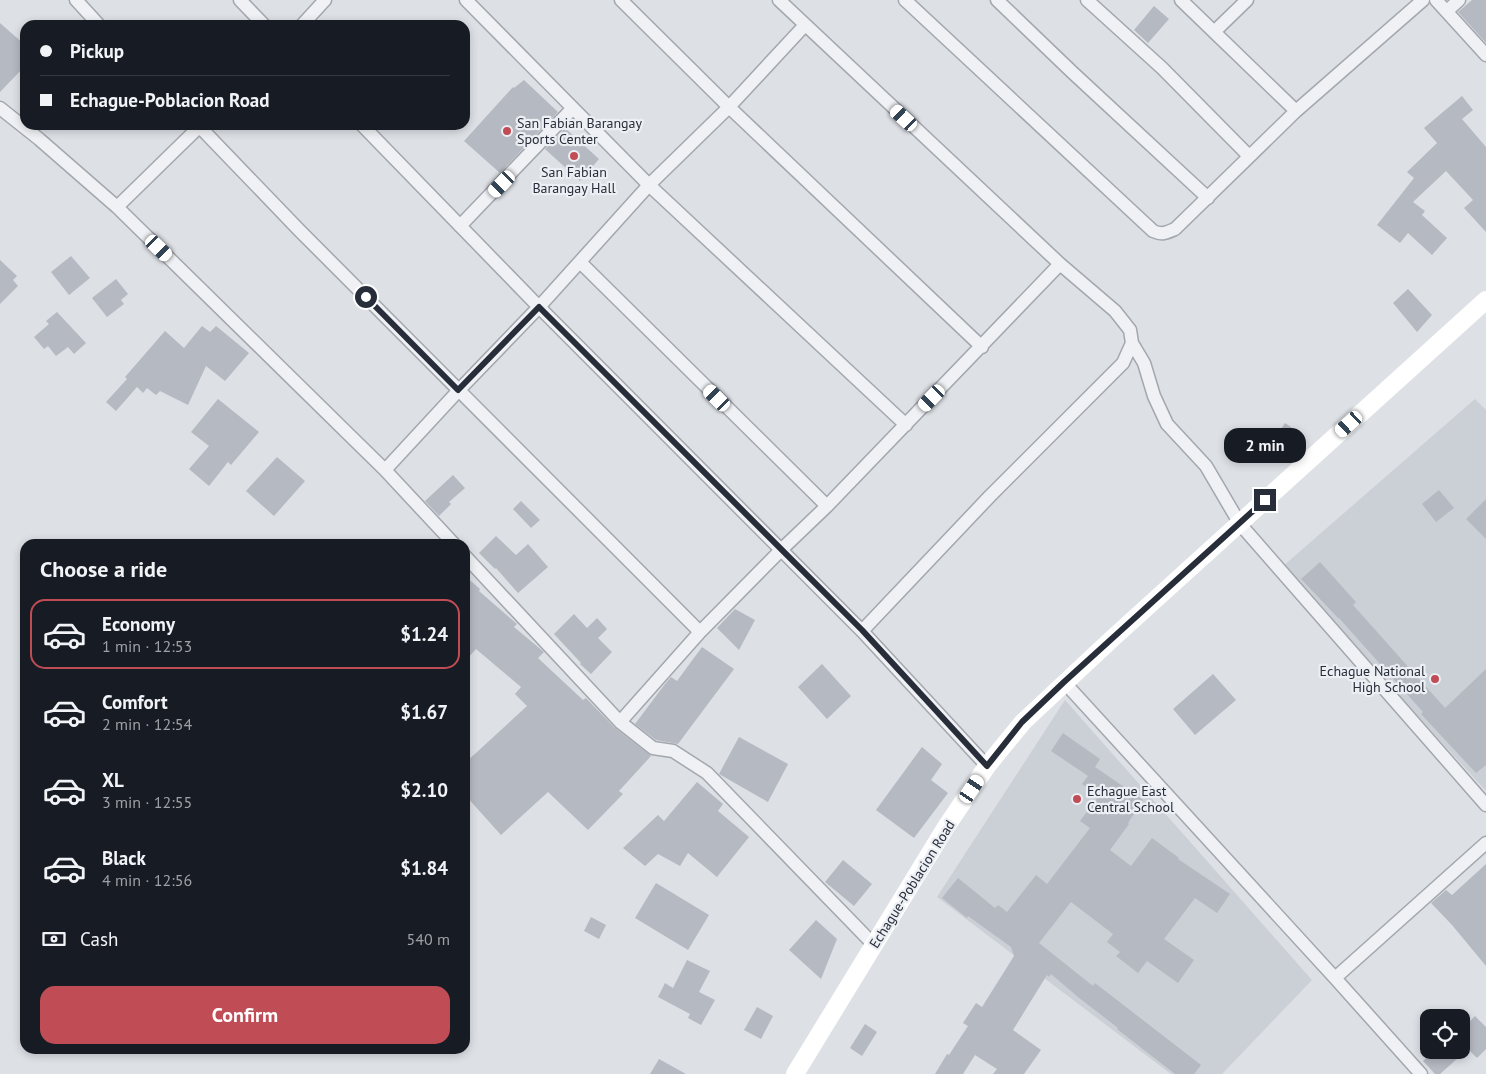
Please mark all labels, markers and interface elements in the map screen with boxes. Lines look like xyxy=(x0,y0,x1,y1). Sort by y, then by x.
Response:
text: Pickup xyxy=(70,39,124,63)
text: Echague-Poblacion Road xyxy=(70,88,270,112)
car xyxy=(887,102,920,134)
place label: San Fabian Barangay Sports Center xyxy=(517,114,643,148)
marker: San Fabian Barangay Sports Center xyxy=(501,125,513,137)
marker: San Fabian Barangay Hall xyxy=(568,150,580,162)
place label: San Fabian Barangay Hall xyxy=(532,163,616,197)
car xyxy=(486,168,517,200)
car xyxy=(142,232,175,264)
route start xyxy=(355,286,377,308)
car xyxy=(701,382,732,414)
car xyxy=(916,382,947,414)
car xyxy=(1332,408,1365,440)
callout: 2 min xyxy=(1224,428,1306,462)
text: 2 min xyxy=(1245,435,1285,455)
route end xyxy=(1254,489,1276,511)
text: Choose a ride xyxy=(40,555,167,583)
icon: car xyxy=(42,612,87,657)
text: Economy xyxy=(102,612,175,636)
text: $1.24 xyxy=(400,622,448,646)
text: 1 min · 12:53 xyxy=(102,636,192,656)
place label: Echague National High School xyxy=(1320,662,1425,696)
marker: Echague National High School xyxy=(1429,673,1441,685)
icon: car xyxy=(42,690,87,735)
text: Comfort xyxy=(102,690,168,714)
text: $1.67 xyxy=(400,700,448,724)
text: 2 min · 12:54 xyxy=(102,714,192,734)
icon: car xyxy=(42,768,87,813)
text: XL xyxy=(102,768,124,792)
car xyxy=(957,772,986,806)
text: $2.10 xyxy=(400,778,448,802)
place label: Echague East Central School xyxy=(1087,782,1174,816)
text: 3 min · 12:55 xyxy=(102,792,192,812)
marker: Echague East Central School xyxy=(1071,793,1083,805)
street label: Echague-Poblacion Road xyxy=(865,817,959,951)
icon: car xyxy=(42,846,87,891)
text: Black xyxy=(102,846,146,870)
text: $1.84 xyxy=(400,856,448,880)
text: 4 min · 12:56 xyxy=(102,870,192,890)
icon: cash xyxy=(40,925,68,953)
text: Cash xyxy=(80,927,118,951)
text: 540 m xyxy=(407,929,450,949)
button: Confirm xyxy=(40,986,450,1044)
map controls xyxy=(1420,1009,1470,1059)
button: locate xyxy=(1420,1009,1470,1059)

